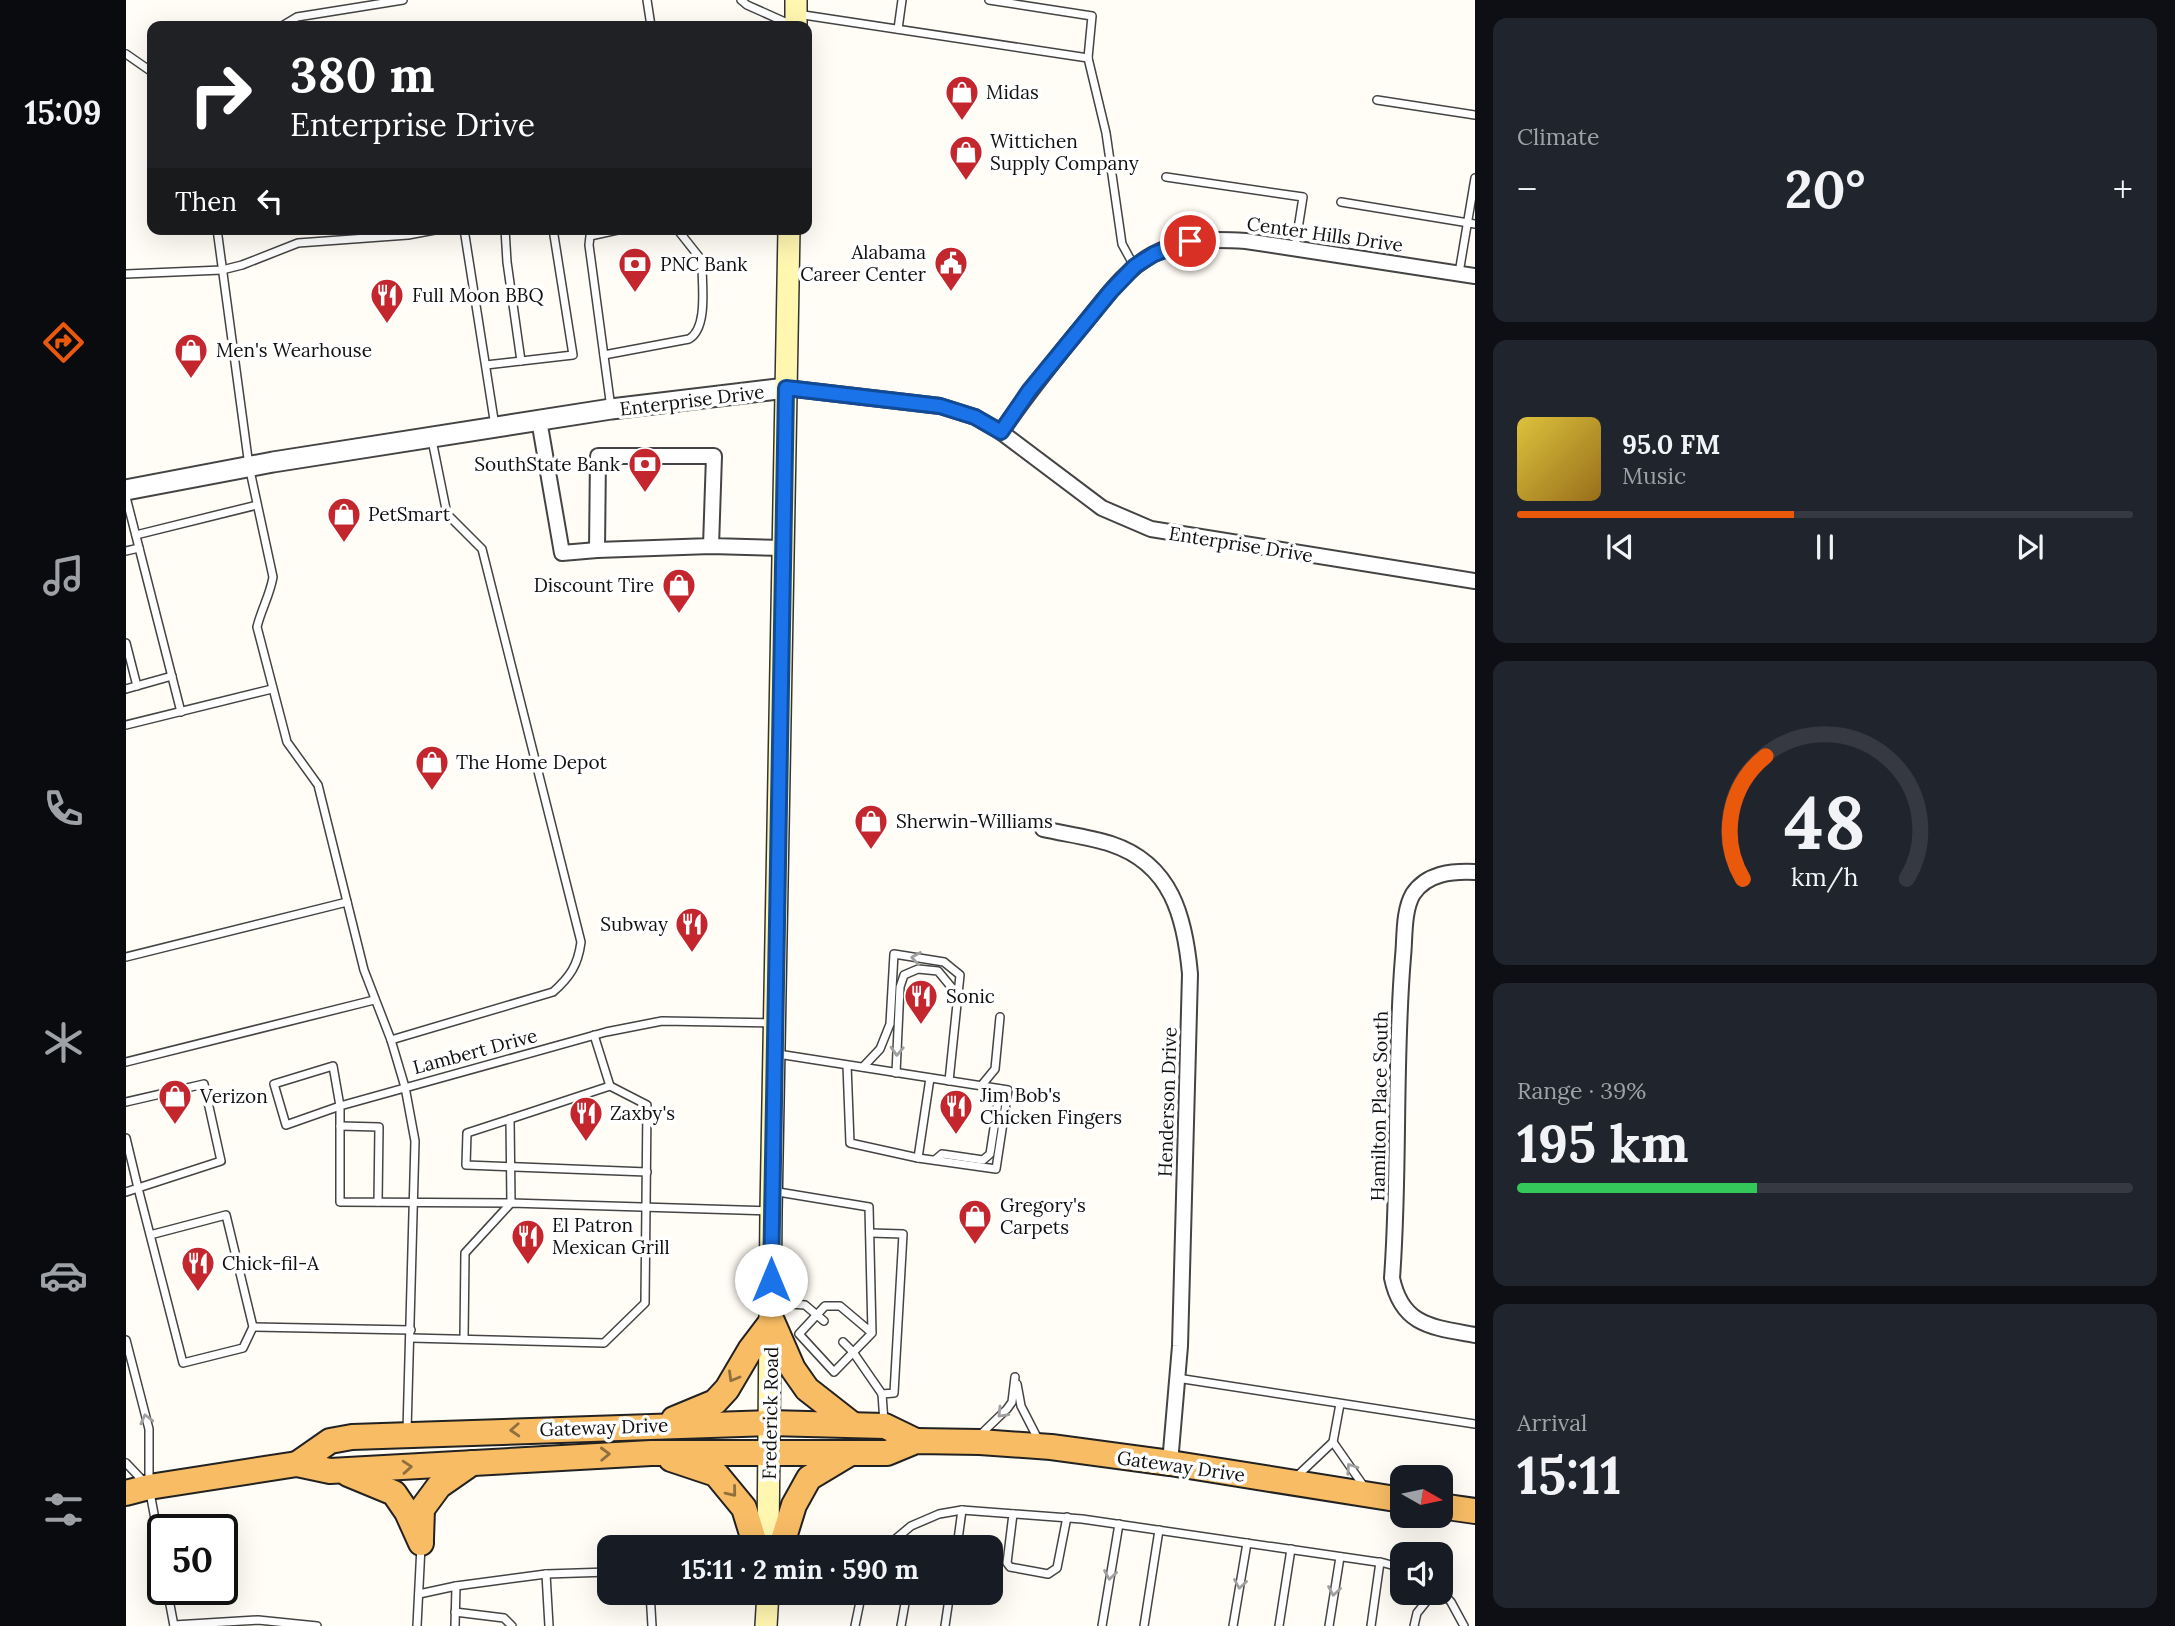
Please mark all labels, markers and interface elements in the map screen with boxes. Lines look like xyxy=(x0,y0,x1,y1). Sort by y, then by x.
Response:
text: 380 m xyxy=(290,43,435,105)
icon: right xyxy=(175,49,266,140)
shop icon: Midas xyxy=(943,73,981,122)
place label: Midas xyxy=(986,80,1039,104)
text: 15:09 xyxy=(24,92,102,133)
text: Enterprise Drive xyxy=(290,104,535,145)
text: Climate xyxy=(1517,122,1599,151)
place label: Wittichen Supply Company xyxy=(990,129,1139,175)
shop icon: Wittichen Supply Company xyxy=(947,133,985,182)
text: 20° xyxy=(1785,156,1865,222)
text: − xyxy=(1517,165,1537,213)
text: + xyxy=(2113,165,2133,213)
icon: left xyxy=(251,182,289,220)
text: Then xyxy=(175,185,237,218)
pin xyxy=(1160,211,1220,271)
street label: Center Hills Drive xyxy=(1245,211,1405,257)
icon: arrive xyxy=(1171,222,1209,260)
place label: Alabama Career Center xyxy=(800,240,927,286)
public building icon: Alabama Career Center xyxy=(932,244,970,293)
bank icon: PNC Bank xyxy=(616,245,654,294)
place label: PNC Bank xyxy=(660,252,748,276)
restaurant icon: Full Moon BBQ xyxy=(368,276,406,325)
place label: Full Moon BBQ xyxy=(412,283,544,307)
icon: directions xyxy=(39,318,88,367)
shop icon: Men's Wearhouse xyxy=(172,331,210,380)
place label: Men's Wearhouse xyxy=(216,338,372,362)
street label: Enterprise Drive xyxy=(618,379,766,421)
text: 95.0 FM xyxy=(1622,428,1720,461)
bank icon: SouthState Bank xyxy=(626,445,664,494)
place label: SouthState Bank xyxy=(474,452,621,476)
text: Music xyxy=(1622,461,1686,490)
shop icon: PetSmart xyxy=(325,495,363,544)
place label: PetSmart xyxy=(368,502,451,526)
street label: Enterprise Drive xyxy=(1167,521,1315,567)
icon: previous xyxy=(1601,528,1639,566)
icon: pause xyxy=(1806,528,1844,566)
icon: next xyxy=(2011,528,2049,566)
icon: music xyxy=(39,551,88,600)
shop icon: Discount Tire xyxy=(660,566,698,615)
place label: Discount Tire xyxy=(534,573,654,597)
shop icon: The Home Depot xyxy=(413,743,451,792)
place label: The Home Depot xyxy=(456,750,608,774)
text: 48 xyxy=(1784,776,1866,869)
icon: phone xyxy=(39,784,88,833)
shop icon: Sherwin-Williams xyxy=(852,802,890,851)
place label: Sherwin-Williams xyxy=(896,809,1053,833)
text: km/h xyxy=(1791,861,1859,893)
restaurant icon: Subway xyxy=(673,905,711,954)
place label: Subway xyxy=(600,912,668,936)
one-way arrow xyxy=(910,951,922,966)
restaurant icon: Sonic xyxy=(902,977,940,1026)
place label: Sonic xyxy=(946,984,995,1008)
street label: Hamilton Place South xyxy=(1365,1011,1393,1201)
icon: climate xyxy=(39,1018,88,1067)
street label: Lambert Drive xyxy=(410,1023,540,1079)
street label: Henderson Drive xyxy=(1152,1027,1182,1177)
one-way arrow xyxy=(890,1046,905,1057)
text: Range · 39% xyxy=(1517,1076,1646,1105)
shop icon: Verizon xyxy=(156,1077,194,1126)
place label: Jim Bob's Chicken Fingers xyxy=(979,1083,1122,1129)
place label: Verizon xyxy=(199,1084,268,1108)
restaurant icon: Jim Bob's Chicken Fingers xyxy=(937,1087,975,1136)
restaurant icon: Zaxby's xyxy=(567,1094,605,1143)
place label: Zaxby's xyxy=(610,1101,675,1125)
text: 195 km xyxy=(1517,1110,1689,1176)
place label: Gregory's Carpets xyxy=(1000,1193,1086,1239)
shop icon: Gregory's Carpets xyxy=(956,1197,994,1246)
place label: El Patron Mexican Grill xyxy=(552,1213,670,1259)
restaurant icon: El Patron Mexican Grill xyxy=(509,1217,547,1266)
position arrow xyxy=(734,1243,808,1317)
restaurant icon: Chick-fil-A xyxy=(179,1244,217,1293)
icon: car xyxy=(39,1251,88,1300)
place label: Chick-fil-A xyxy=(222,1251,320,1275)
street label: Frederick Road xyxy=(757,1346,783,1480)
one-way arrow xyxy=(728,1370,741,1383)
one-way arrow xyxy=(998,1405,1010,1418)
text: Arrival xyxy=(1517,1408,1587,1437)
one-way arrow xyxy=(140,1413,154,1425)
street label: Gateway Drive xyxy=(539,1413,669,1441)
one-way arrow xyxy=(509,1422,520,1437)
text: 15:11 xyxy=(1517,1442,1621,1508)
street label: Gateway Drive xyxy=(1116,1445,1246,1487)
one-way arrow xyxy=(600,1447,611,1462)
one-way arrow xyxy=(401,1460,412,1475)
one-way arrow xyxy=(1346,1463,1359,1476)
north arrow xyxy=(1390,1465,1452,1528)
map controls xyxy=(1390,1465,1453,1605)
icon: filters xyxy=(39,1485,88,1534)
one-way arrow xyxy=(723,1485,736,1497)
speed limit sign: 50 xyxy=(147,1514,238,1605)
button: sound xyxy=(1390,1542,1453,1605)
text: 15:11 · 2 min · 590 m xyxy=(681,1553,919,1586)
one-way arrow xyxy=(1103,1569,1118,1581)
one-way arrow xyxy=(1233,1578,1248,1590)
one-way arrow xyxy=(1327,1585,1342,1597)

